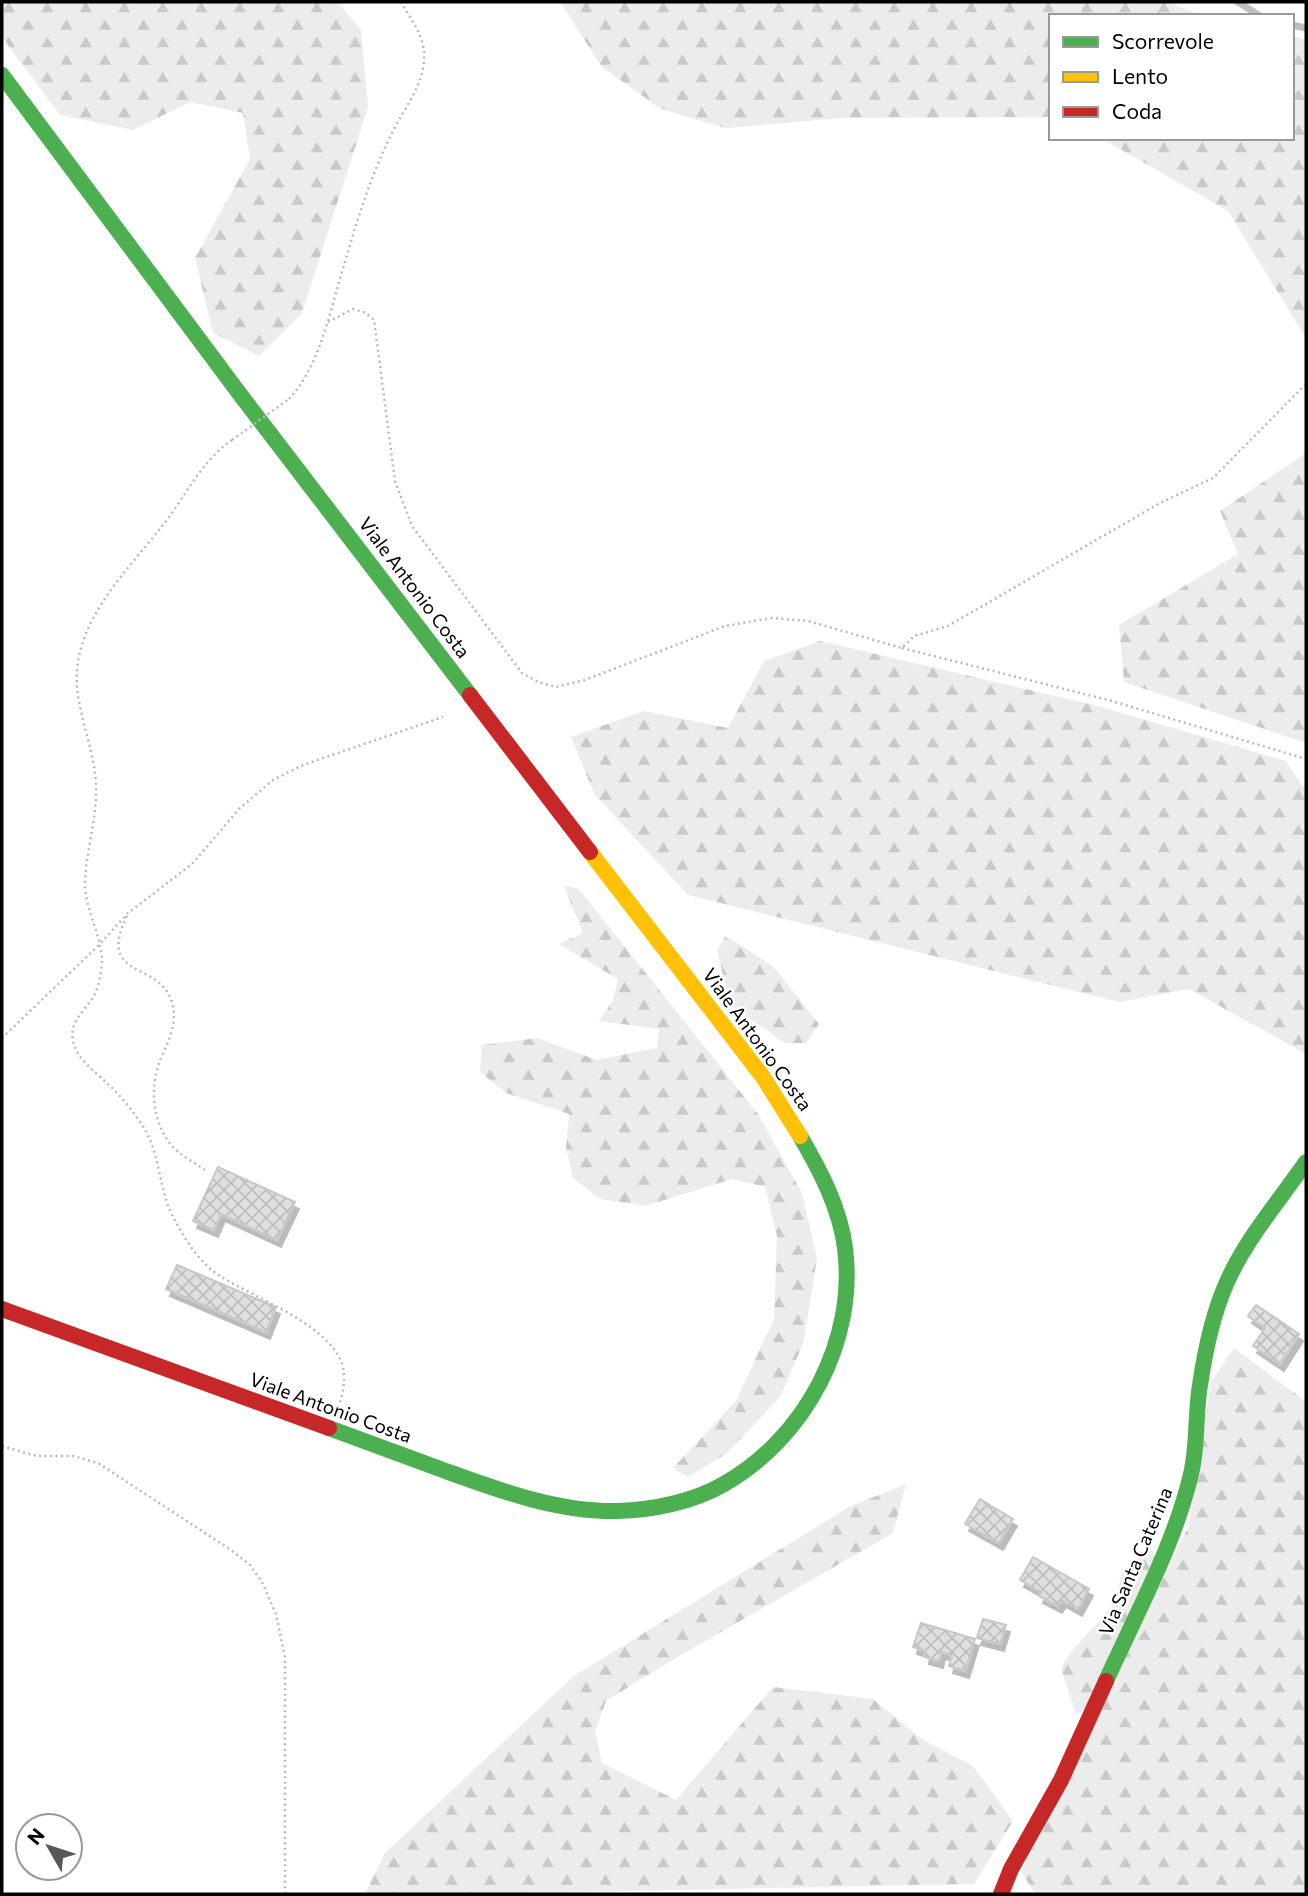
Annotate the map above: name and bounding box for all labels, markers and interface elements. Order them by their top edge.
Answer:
legend [1049,14,1294,140]
text: Scorrevole [1112,28,1214,53]
text: Lento [1112,63,1168,88]
text: Coda [1112,98,1162,123]
street label: Viale Antonio Costa [354,512,476,662]
street label: Viale Antonio Costa [699,963,817,1115]
street label: Viale Antonio Costa [247,1367,415,1447]
street label: Via Santa Caterina [1093,1483,1177,1639]
north arrow [14,1812,84,1882]
text: N [22,1823,49,1849]

